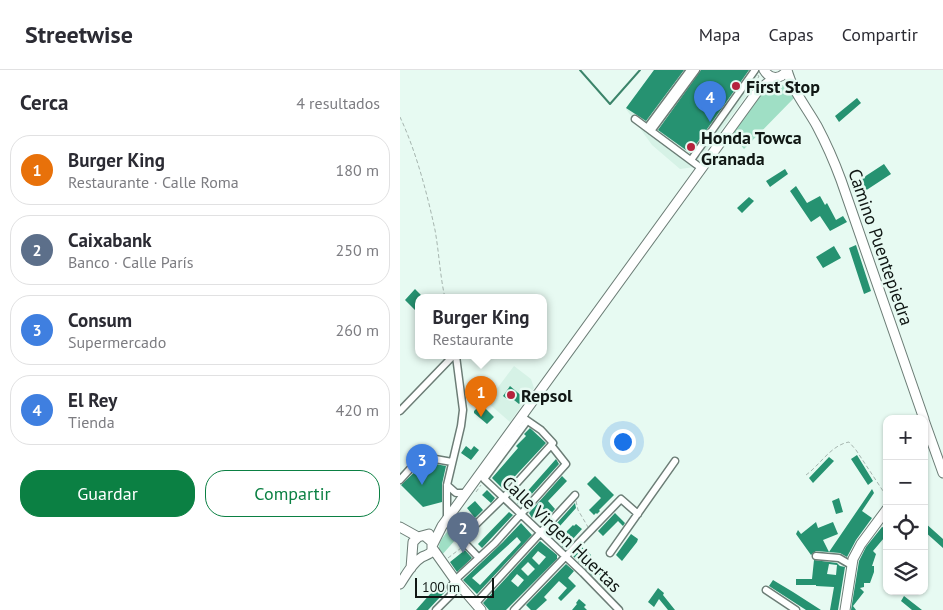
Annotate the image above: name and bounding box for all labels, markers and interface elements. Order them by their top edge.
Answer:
text: Streetwise [25,19,133,50]
text: Mapa [699,23,741,46]
text: Capas [769,23,814,46]
text: Compartir [842,23,918,46]
place label: First Stop [746,75,820,98]
marker: First Stop [730,80,742,92]
pin: 4 [694,81,726,122]
text: Cerca [20,89,69,116]
text: 4 resultados [296,93,380,113]
place label: Honda Towca Granada [701,126,802,170]
marker: Honda Towca Granada [685,141,697,153]
text: Burger King [68,148,165,172]
text: 1 [32,160,42,180]
text: 180 m [336,160,379,180]
street label: Camino Puentepiedra [843,166,919,328]
text: Restaurante · Calle Roma [68,172,239,192]
text: Caixabank [68,228,152,252]
text: 2 [32,240,42,260]
text: 250 m [336,240,379,260]
text: Banco · Calle París [68,252,194,272]
popup [415,294,547,359]
text: Burger King [433,305,529,329]
text: Consum [68,308,132,332]
text: 3 [32,320,42,340]
text: 260 m [336,320,379,340]
text: Restaurante [433,329,514,349]
text: Supermercado [68,332,166,352]
pin: 1 [465,376,497,417]
place label: Repsol [521,384,573,407]
text: El Rey [68,388,117,412]
marker: Repsol [505,389,517,401]
text: 4 [32,400,42,420]
text: 420 m [336,400,379,420]
text: Tienda [68,412,115,432]
map controls [883,415,928,595]
button: + [883,415,928,460]
your location [610,429,636,455]
pin: 3 [406,444,438,485]
button: − [883,460,928,505]
button: Guardar [20,470,195,517]
button: Compartir [205,470,380,517]
street label: Calle Virgen Huertas [497,471,627,597]
button: locate [883,505,928,550]
pin: 2 [447,512,479,553]
button: layers [883,550,928,595]
scale bar [415,575,494,598]
text: 100 m [422,578,460,596]

